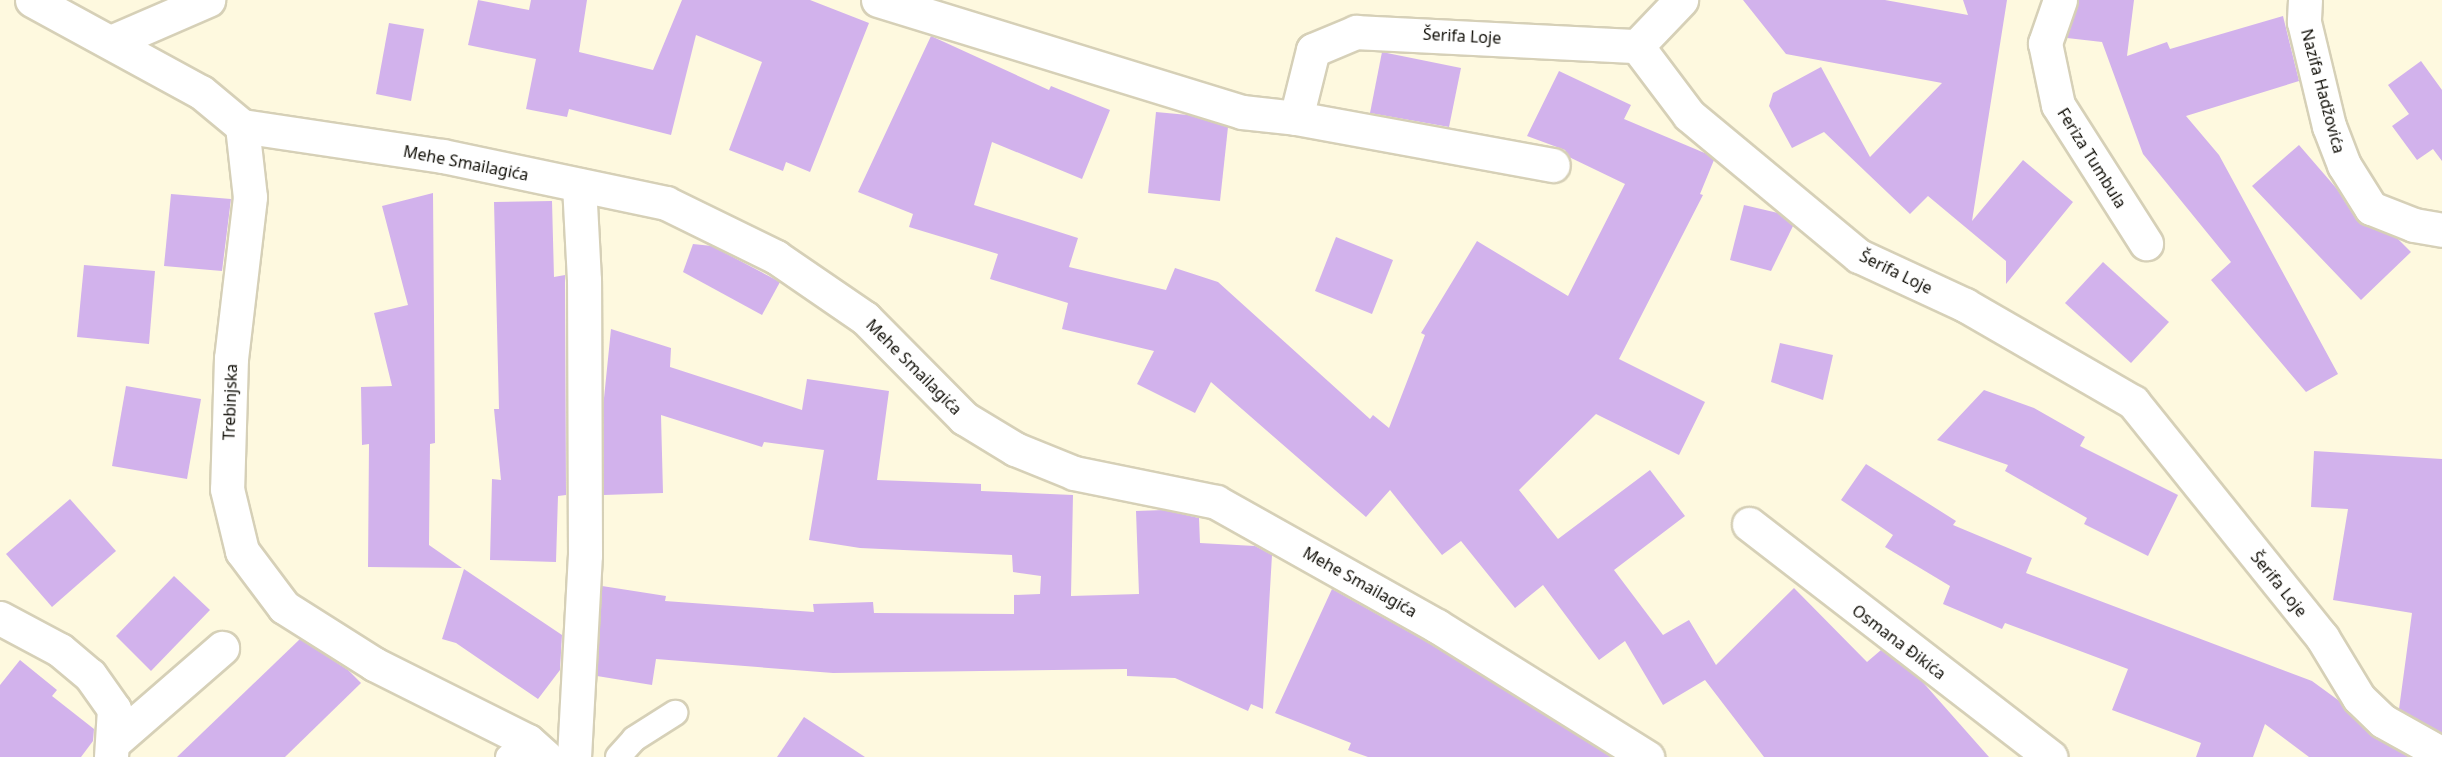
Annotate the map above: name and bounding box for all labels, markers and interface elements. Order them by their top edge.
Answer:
street label: Šerifa Loje [1422,24,1502,48]
street label: Nazifa Hadžovića [2297,27,2349,155]
street label: Feriza Tumbula [2054,104,2130,212]
street label: Mehe Smailagića [402,141,530,185]
street label: Šerifa Loje [1857,246,1935,298]
street label: Mehe Smailagića [862,315,966,419]
street label: Trebinjska [219,363,241,441]
street label: Mehe Smailagića [1300,543,1420,621]
street label: Šerifa Loje [2247,547,2311,621]
street label: Osmana Đikića [1848,601,1950,683]

